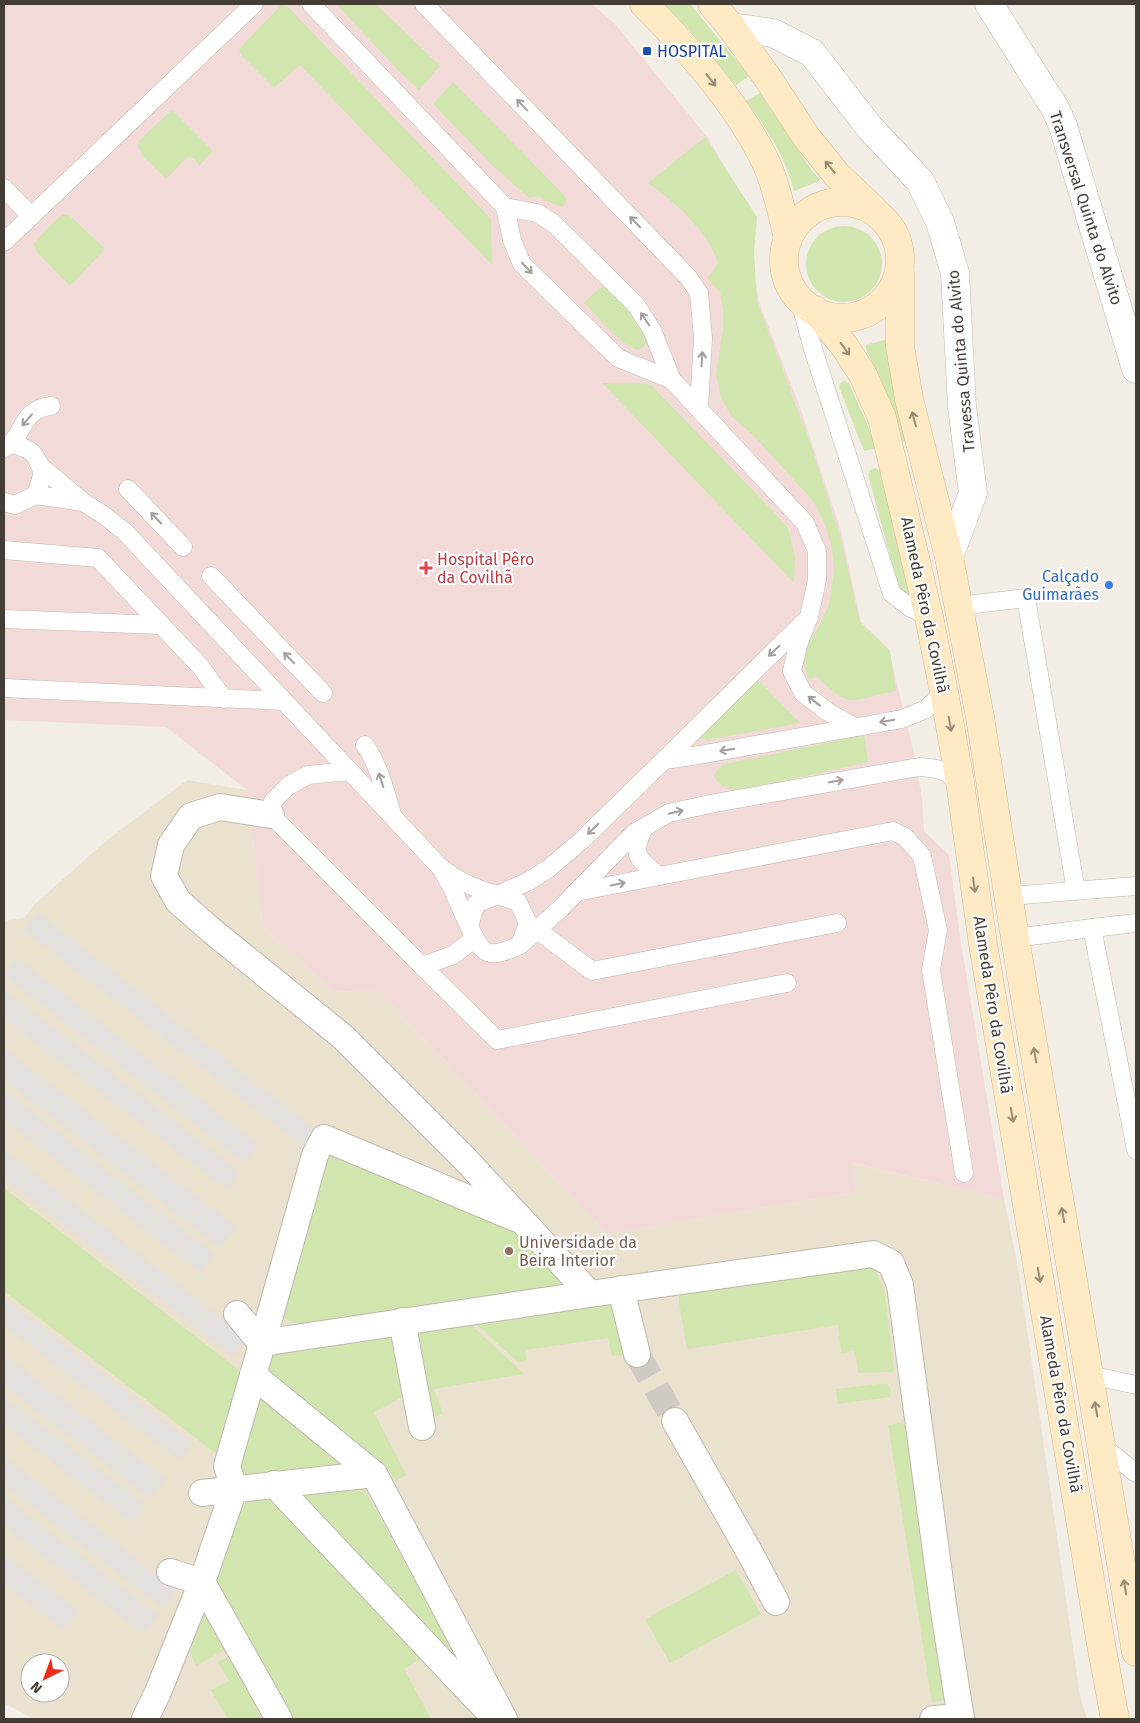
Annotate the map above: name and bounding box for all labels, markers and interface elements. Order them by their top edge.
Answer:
place label: HOSPITAL [657,42,726,61]
marker: HOSPITAL [641,45,653,57]
one-way arrow [706,73,716,87]
one-way arrow [516,99,528,111]
street label: Transversal Quinta do Alvito [1046,109,1126,307]
one-way arrow [825,160,836,173]
one-way arrow [629,216,641,228]
one-way arrow [521,262,533,274]
street label: Travessa Quinta do Alvito [944,269,978,453]
one-way arrow [640,313,650,327]
one-way arrow [840,342,850,356]
one-way arrow [697,352,707,368]
one-way arrow [909,412,919,428]
one-way arrow [21,413,33,426]
one-way arrow [150,512,162,524]
street label: Alameda Pêro da Covilhã [897,515,953,695]
place label: Hospital Pêro da Covilhã [437,550,534,587]
marker: Hospital Pêro da Covilhã [419,561,433,575]
place label: Calçado Guimarães [1022,567,1099,604]
marker: Calçado Guimarães [1103,579,1115,591]
one-way arrow [767,645,780,657]
one-way arrow [283,651,295,664]
one-way arrow [807,696,821,706]
one-way arrow [945,716,955,732]
one-way arrow [879,717,895,727]
one-way arrow [719,746,735,756]
one-way arrow [376,772,386,788]
one-way arrow [827,776,843,786]
one-way arrow [668,806,684,816]
one-way arrow [587,823,599,835]
one-way arrow [969,877,979,893]
one-way arrow [609,879,625,889]
street label: Alameda Pêro da Covilhã [970,915,1016,1095]
one-way arrow [1030,1047,1040,1063]
one-way arrow [1007,1106,1017,1122]
one-way arrow [1057,1207,1067,1223]
place label: Universidade da Beira Interior [519,1233,637,1270]
marker: Universidade da Beira Interior [503,1245,515,1257]
one-way arrow [1034,1266,1044,1282]
street label: Alameda Pêro da Covilhã [1036,1314,1086,1494]
one-way arrow [1091,1402,1101,1418]
one-way arrow [1120,1579,1130,1595]
north arrow [20,1653,70,1703]
text: N [27,1678,46,1697]

